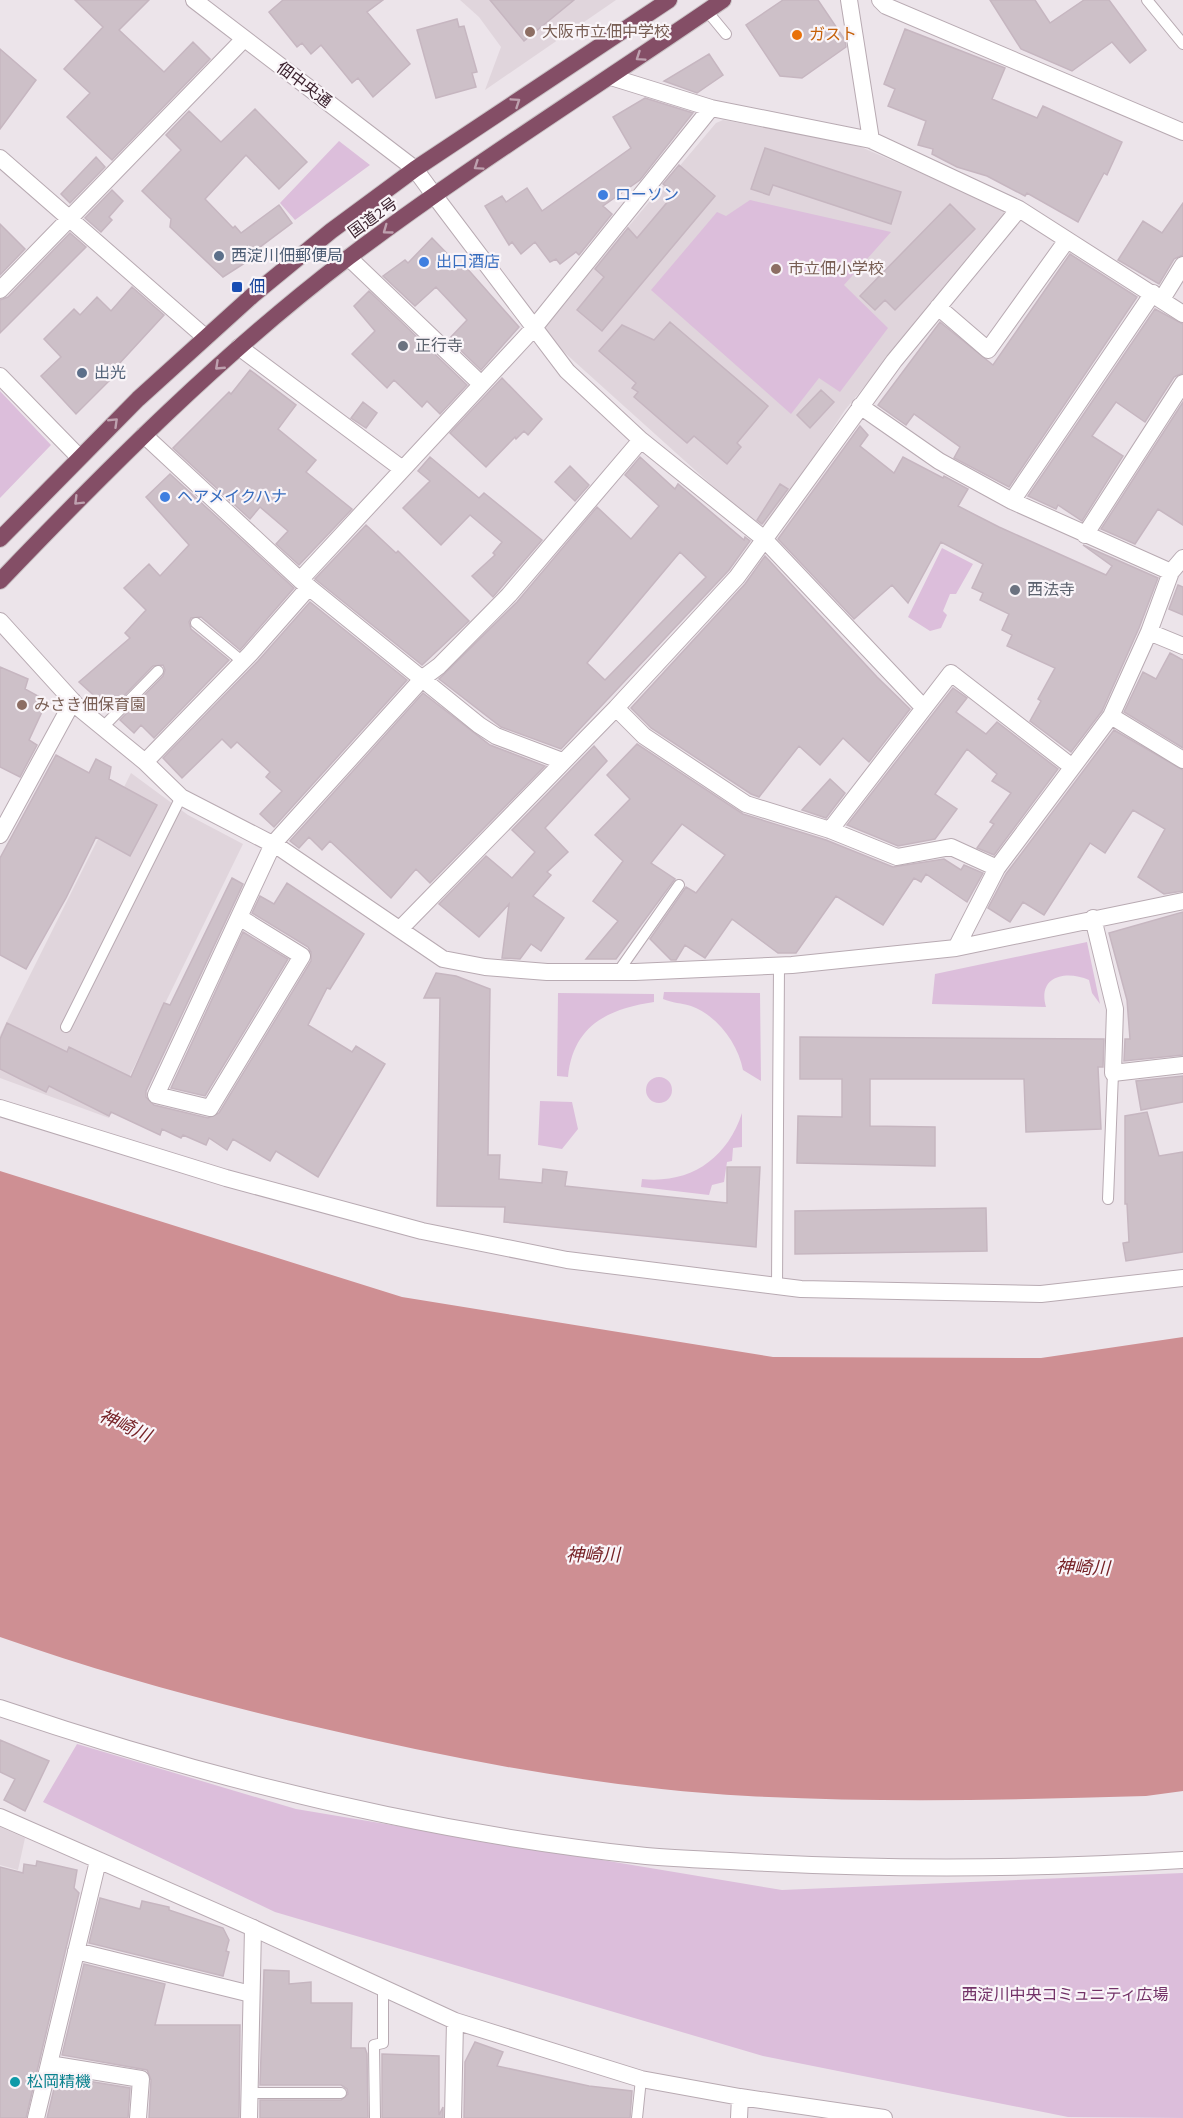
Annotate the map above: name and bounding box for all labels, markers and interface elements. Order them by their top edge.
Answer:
place label: 大阪市立佃中学校 [542,21,670,43]
place label: ガスト [809,24,857,46]
marker: 大阪市立佃中学校 [523,25,537,39]
marker: ガスト [790,28,804,42]
one-way arrow [635,50,646,61]
street label: 佃中央通 [272,57,336,113]
one-way arrow [509,98,520,109]
one-way arrow [474,158,484,170]
place label: ローソン [615,184,679,206]
marker: ローソン [596,188,610,202]
street label: 国道2号 [344,193,402,243]
one-way arrow [382,223,393,234]
place label: 西淀川佃郵便局 [231,245,343,267]
marker: 西淀川佃郵便局 [212,249,226,263]
place label: 出口酒店 [436,251,500,273]
marker: 出口酒店 [417,255,431,269]
place label: 市立佃小学校 [788,258,884,280]
marker: 市立佃小学校 [769,262,783,276]
place label: 佃 [249,276,265,298]
marker: 佃 [230,280,244,294]
place label: 正行寺 [415,335,463,357]
marker: 正行寺 [396,339,410,353]
one-way arrow [215,359,226,370]
place label: 出光 [94,362,126,384]
marker: 出光 [75,366,89,380]
one-way arrow [107,419,118,430]
place label: ヘアメイクハナ [177,486,287,508]
marker: ヘアメイクハナ [158,490,172,504]
one-way arrow [75,493,86,504]
place label: 西法寺 [1027,579,1075,601]
marker: 西法寺 [1008,583,1022,597]
place label: みさき佃保育園 [34,694,146,716]
marker: みさき佃保育園 [15,698,29,712]
water label: 神崎川 [95,1404,157,1449]
water label: 神崎川 [566,1543,622,1568]
water label: 神崎川 [1056,1555,1112,1582]
park label: 西淀川中央コミュニティ広場 [961,1984,1169,2006]
place label: 松岡精機 [27,2071,91,2093]
marker: 松岡精機 [8,2075,22,2089]

